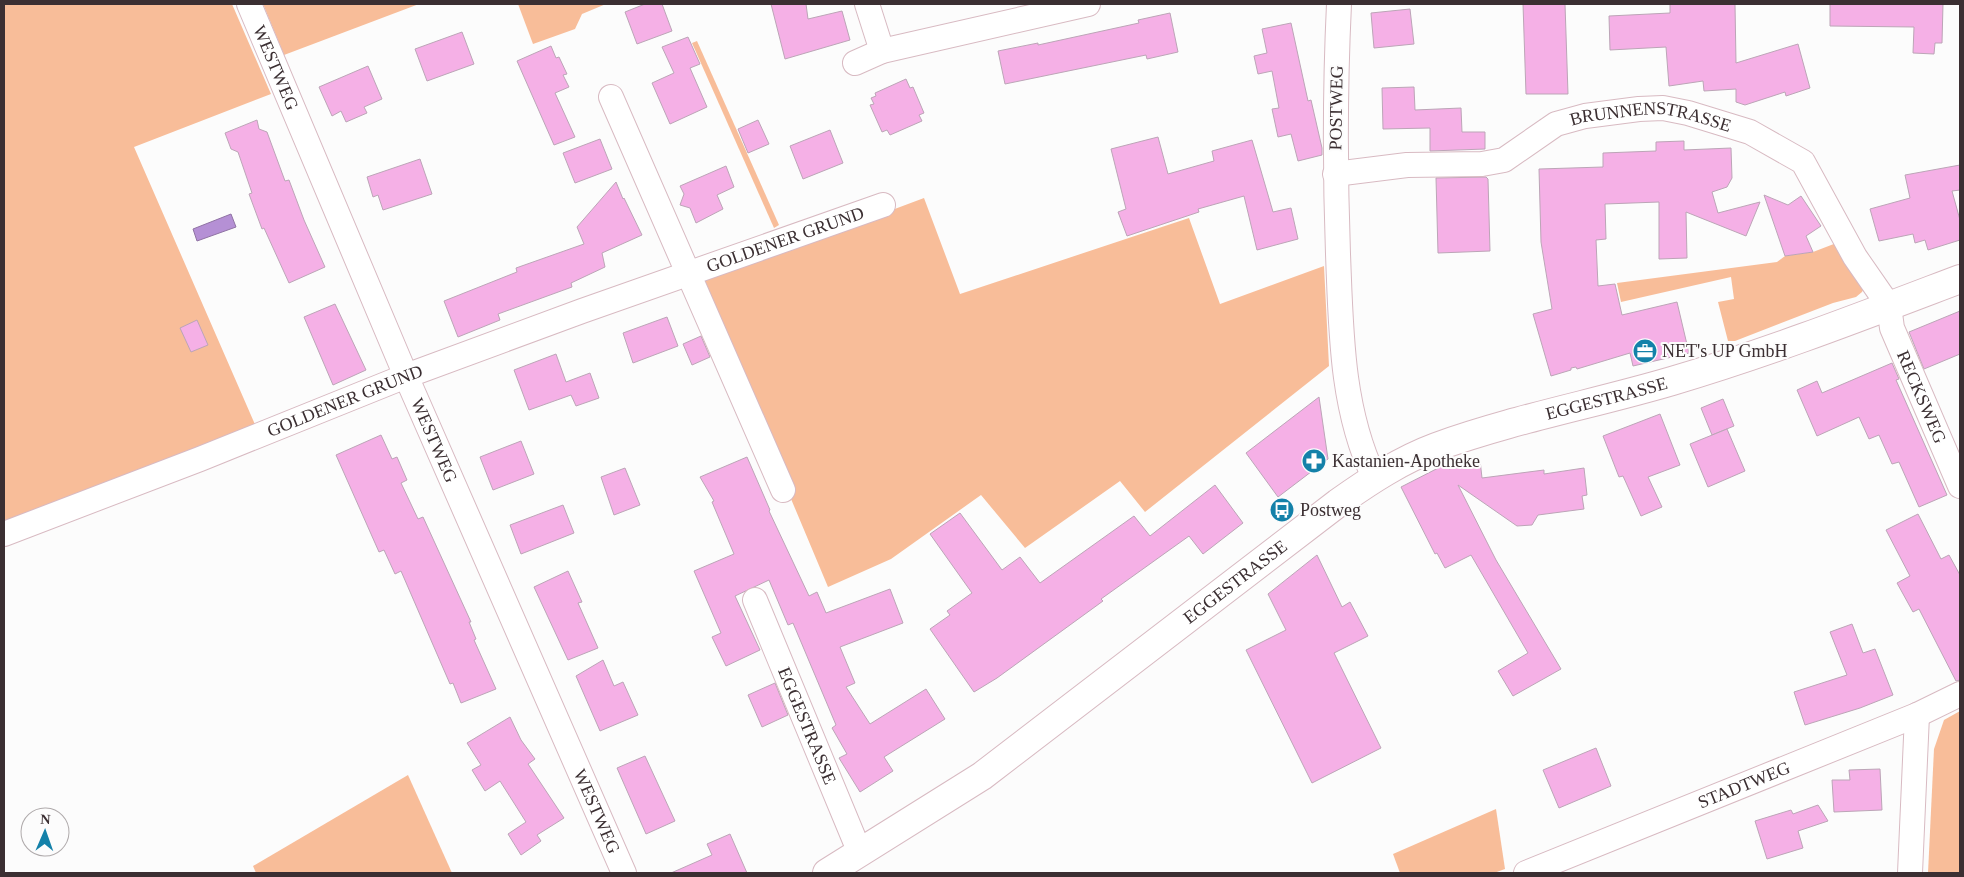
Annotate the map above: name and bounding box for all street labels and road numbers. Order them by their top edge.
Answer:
street label: WESTWEG [249,22,303,113]
street label: POSTWEG [1325,65,1347,151]
street label: BRUNNENSTRASSE [1568,98,1734,136]
street label: GOLDENER GRUND [704,203,867,276]
street label: RECKSWEG [1893,347,1950,446]
street label: GOLDENER GRUND [264,361,425,441]
street label: EGGESTRASSE [1543,373,1670,424]
street label: WESTWEG [407,395,461,486]
street label: EGGESTRASSE [1180,536,1291,628]
street label: EGGESTRASSE [774,664,840,787]
street label: STADTWEG [1695,757,1793,813]
street label: WESTWEG [570,766,624,856]

